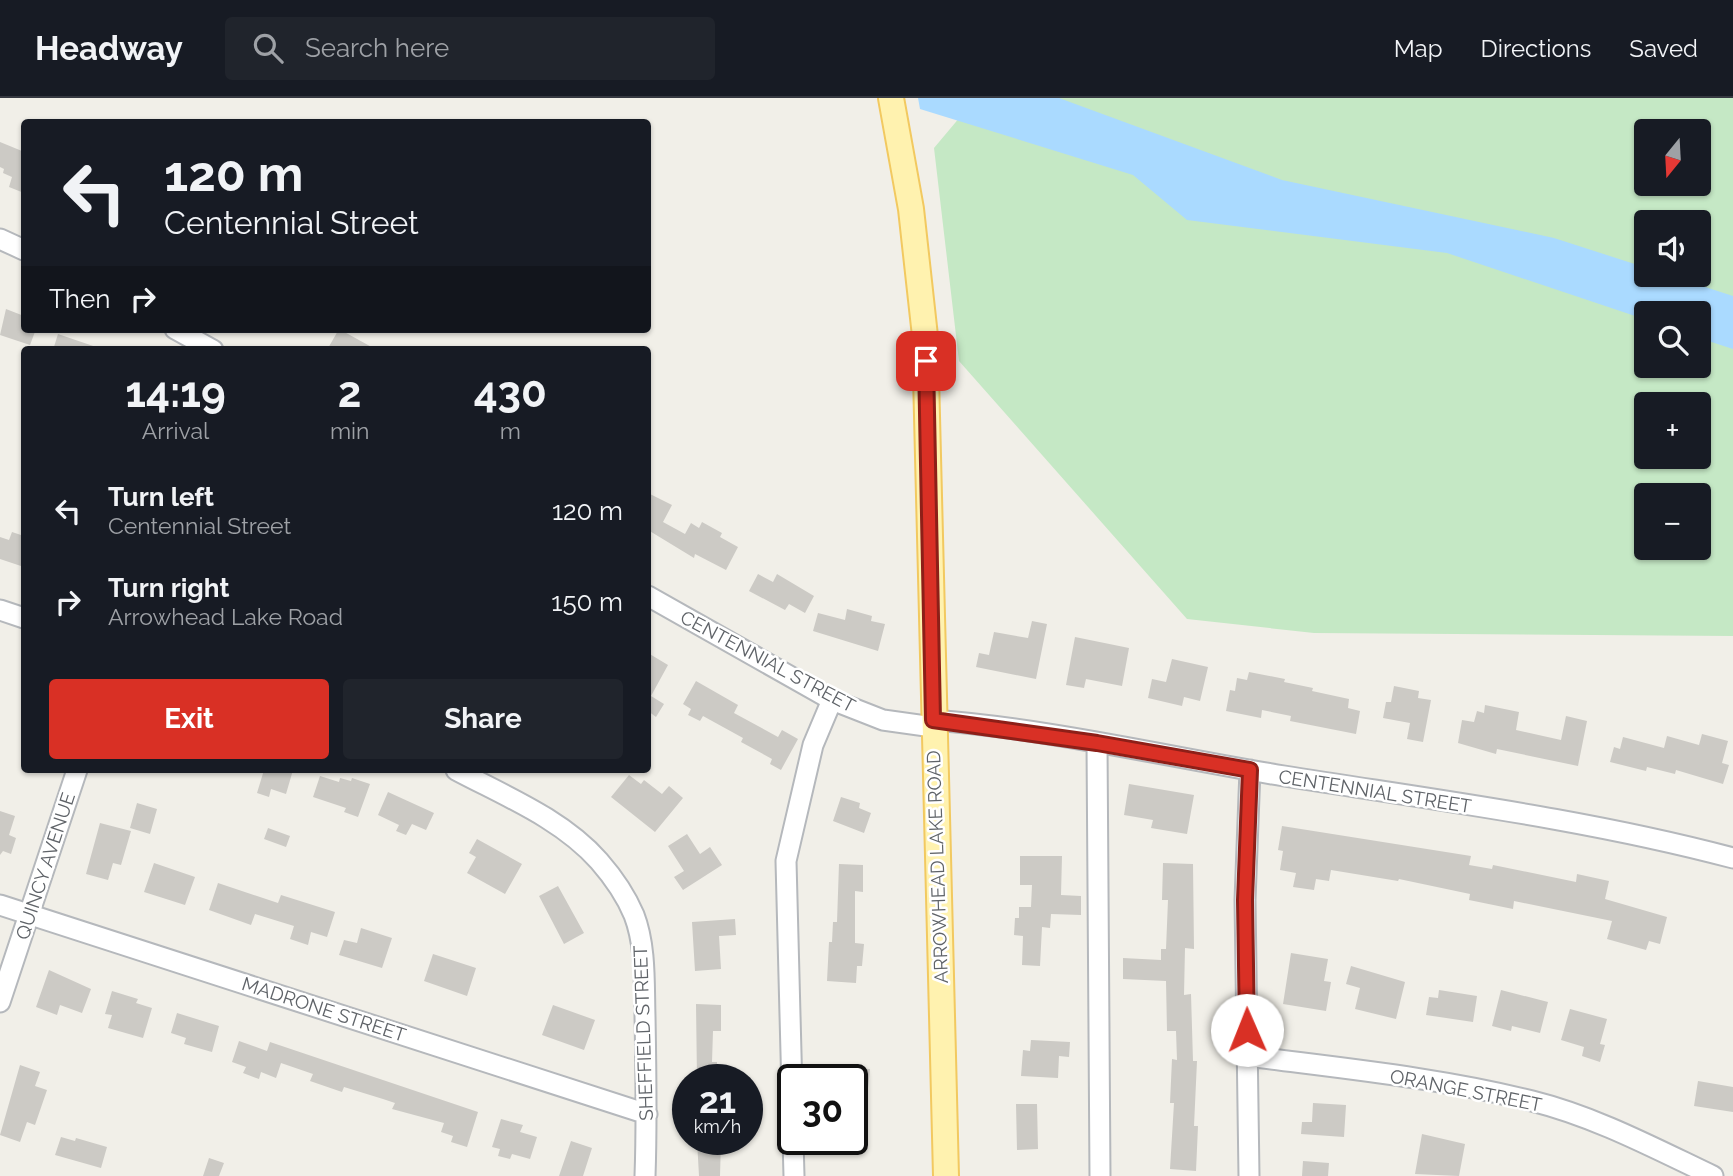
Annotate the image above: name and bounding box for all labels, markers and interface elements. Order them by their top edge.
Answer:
search box [225,17,715,80]
text: Headway [35,29,183,68]
icon: search [249,29,287,67]
text: Search here [305,33,449,63]
text: Map [1394,34,1443,63]
text: Directions [1481,34,1591,63]
text: Saved [1629,34,1698,63]
north arrow [1634,119,1712,196]
map controls [1634,119,1711,560]
text: 120 m [164,145,303,202]
icon: left [49,147,140,238]
text: Centennial Street [164,204,419,241]
button: sound [1634,210,1711,287]
icon: right [124,280,162,318]
text: Then [49,284,110,314]
button: search [1634,301,1711,378]
pin [896,331,956,391]
icon: arrive [907,342,945,380]
text: 14:19 [125,368,226,417]
text: 2 [338,368,362,417]
text: 430 [474,368,547,417]
button: + [1634,392,1711,469]
text: Arrival [142,417,209,444]
text: min [330,417,369,444]
text: m [500,417,521,444]
text: Turn left [108,482,214,512]
button: − [1634,483,1711,560]
icon: left [49,492,87,530]
text: 120 m [552,496,623,526]
text: Centennial Street [108,512,291,539]
text: Turn right [108,573,229,603]
icon: right [49,583,87,621]
text: 150 m [551,587,623,617]
text: Arrowhead Lake Road [108,603,343,630]
street label: CENTENNIAL STREET [677,606,860,717]
button: Exit [49,679,329,759]
button: Share [343,679,623,759]
street label: ARROWHEAD LAKE ROAD [922,750,952,984]
street label: CENTENNIAL STREET [1277,765,1473,817]
street label: QUINCY AVENUE [11,790,79,942]
street label: SHEFFIELD STREET [629,945,657,1121]
street label: MADRONE STREET [239,972,409,1046]
position arrow [1210,993,1284,1067]
speed limit sign: 30 [777,1064,868,1155]
street label: ORANGE STREET [1388,1064,1544,1116]
text: 21 [699,1080,736,1121]
text: km/h [694,1116,741,1137]

